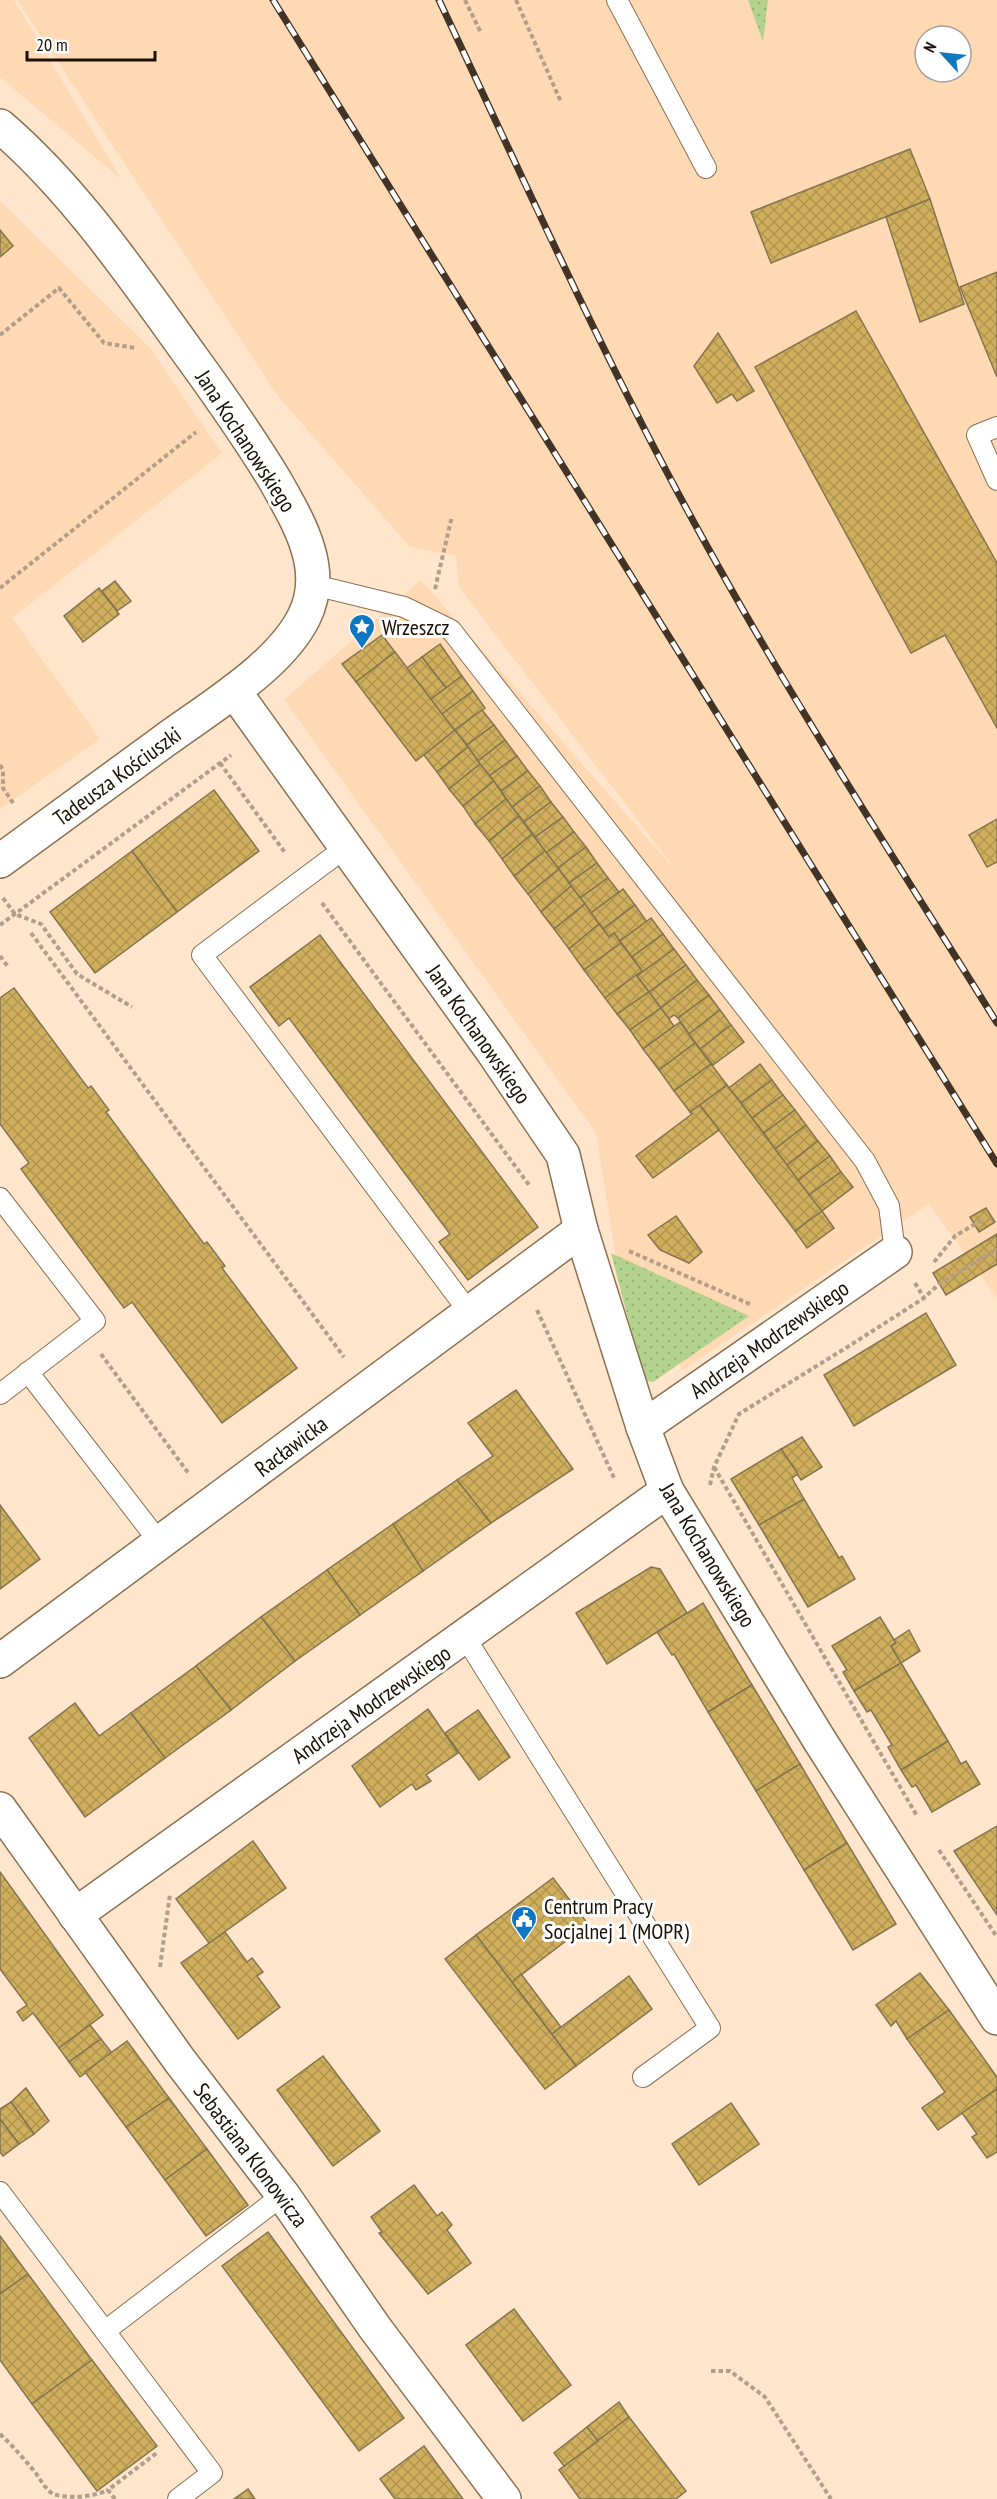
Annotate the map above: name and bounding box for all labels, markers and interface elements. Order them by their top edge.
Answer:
scale bar [27,24,154,62]
north arrow [913,24,973,84]
text: 20 m [36,33,68,56]
text: N [919,39,941,56]
street label: Jana Kochanowskiego [189,364,302,517]
place icon: Wrzeszcz [347,612,377,650]
place label: Wrzeszcz [382,613,449,641]
street label: Tadeusza Kościuszki [47,720,187,832]
street label: Jana Kochanowskiego [420,958,537,1109]
street label: Andrzeja Modrzewskiego [684,1274,854,1404]
street label: Racławicka [249,1410,333,1482]
street label: Jana Kochanowskiego [653,1477,762,1632]
street label: Andrzeja Modrzewskiego [286,1639,456,1769]
place label: Centrum Pracy Socjalnej 1 (MOPR) [544,1892,690,1945]
public building icon: Centrum Pracy Socjalnej 1 (MOPR) [509,1904,539,1942]
street label: Sebastiana Klonowicza [188,2077,314,2233]

